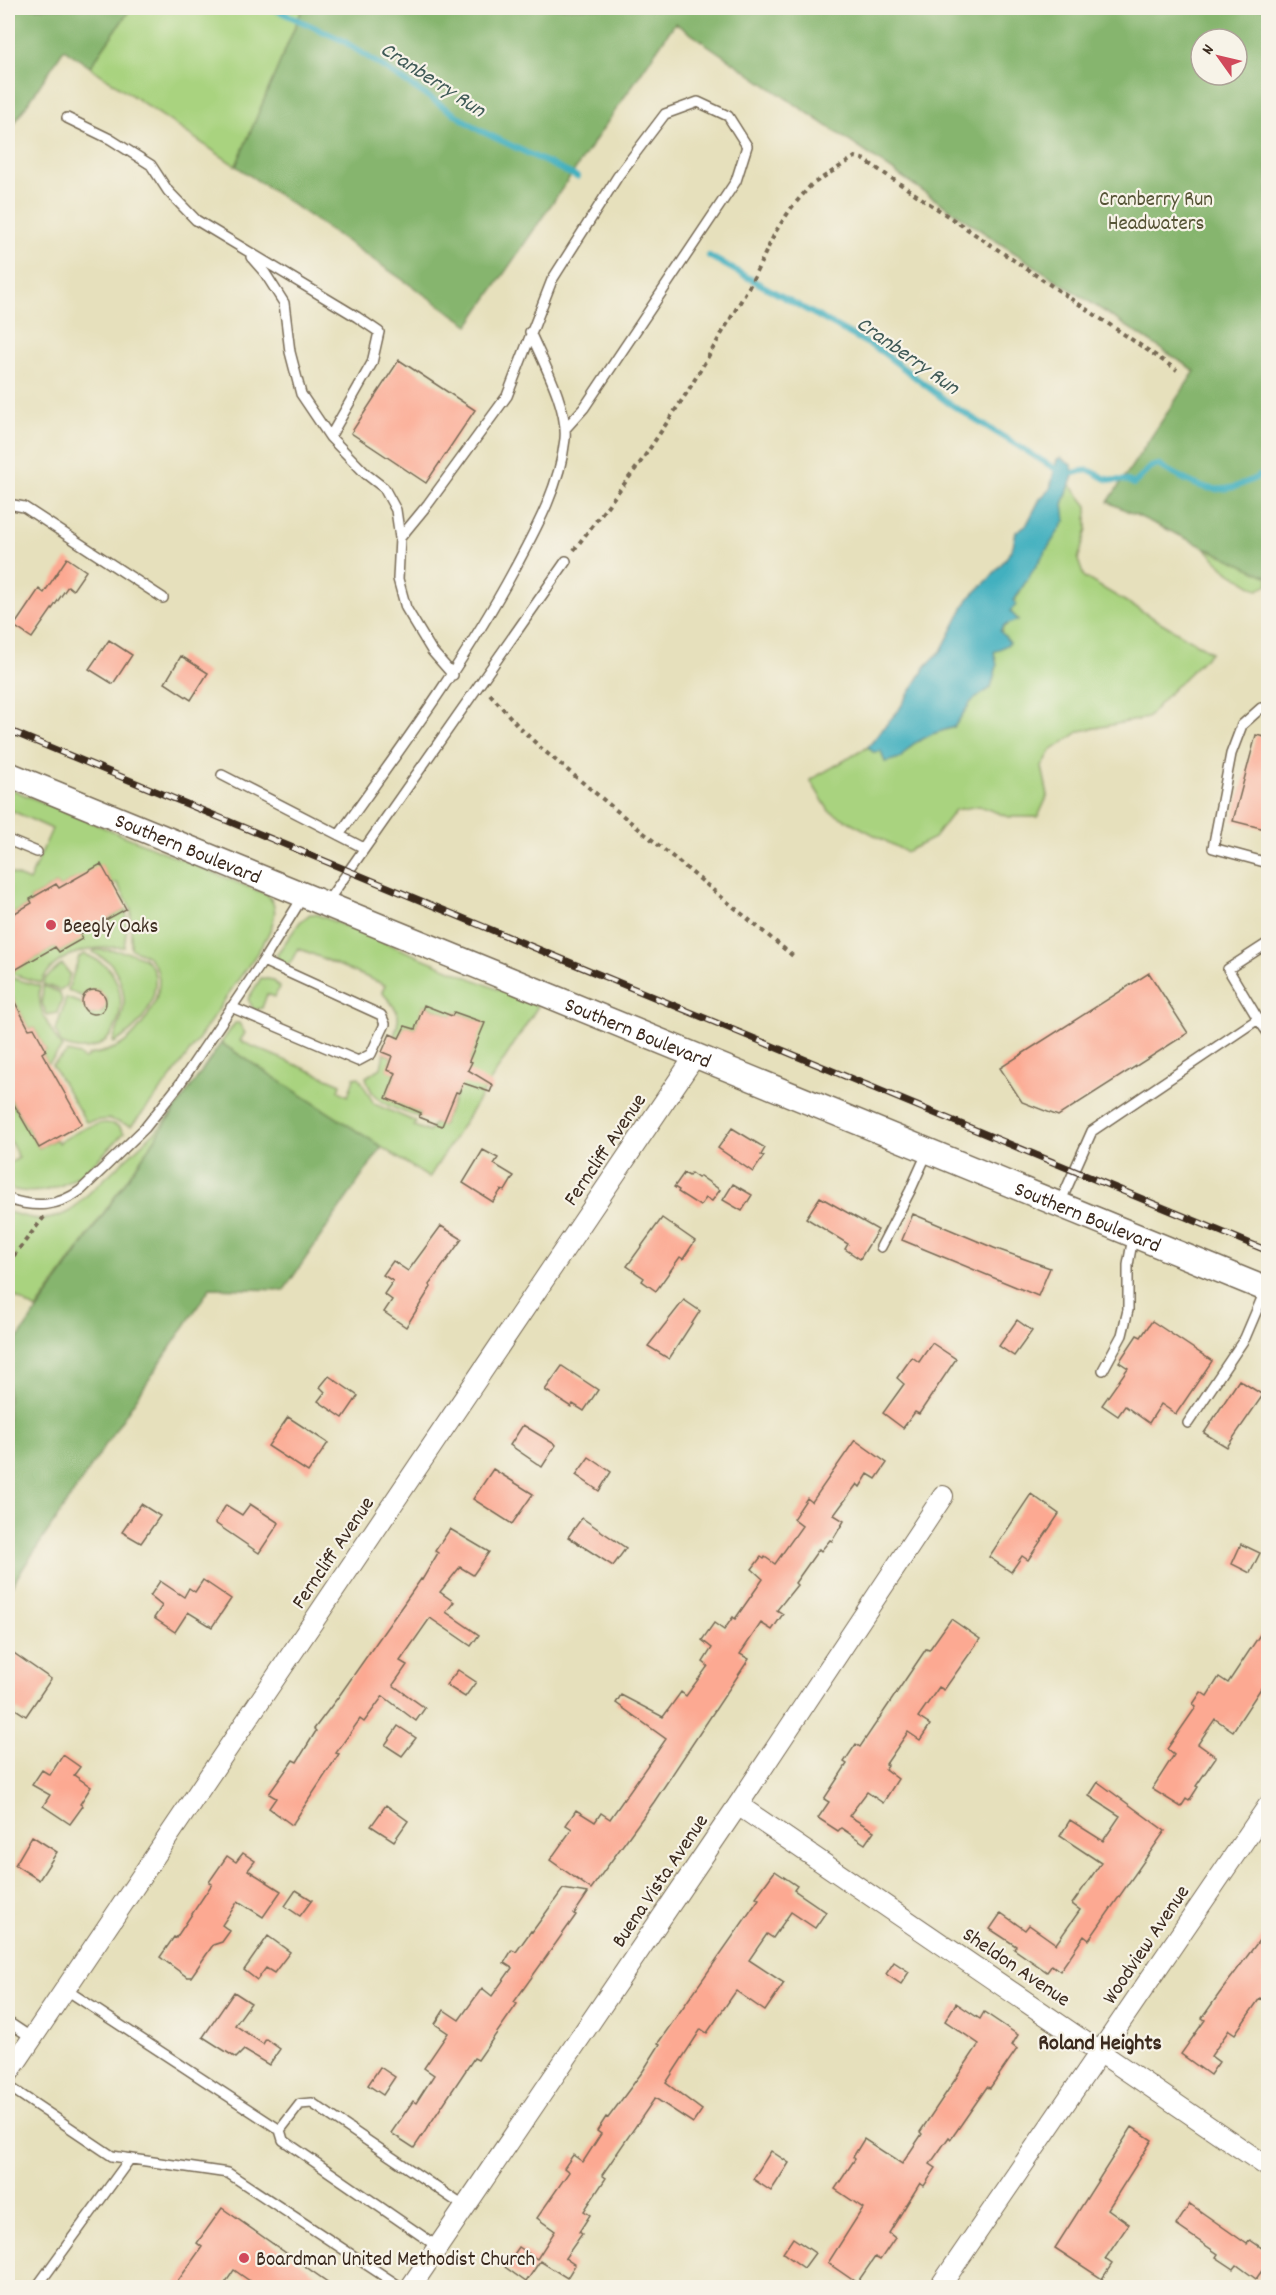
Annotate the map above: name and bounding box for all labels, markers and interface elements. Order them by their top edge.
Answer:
north arrow [1189,27,1249,87]
water label: Cranberry Run [374,35,491,127]
text: N [1197,40,1220,60]
park label: Cranberry Run Headwaters [1099,186,1213,240]
water label: Cranberry Run [849,310,965,404]
street label: Southern Boulevard [110,807,265,894]
place label: Beegly Oaks [63,913,158,943]
marker: Beegly Oaks [44,918,58,932]
street label: Southern Boulevard [559,992,715,1078]
street label: Ferncliff Avenue [558,1088,655,1213]
street label: Southern Boulevard [1009,1176,1164,1262]
street label: Ferncliff Avenue [286,1491,383,1616]
street label: Buena Vista Avenue [606,1809,717,1954]
street label: Woodview Avenue [1096,1880,1199,2011]
street label: Sheldon Avenue [955,1921,1075,2016]
district label: Roland Heights [1038,2029,1162,2060]
place label: Boardman United Methodist Church [256,2246,535,2276]
marker: Boardman United Methodist Church [237,2251,251,2265]

